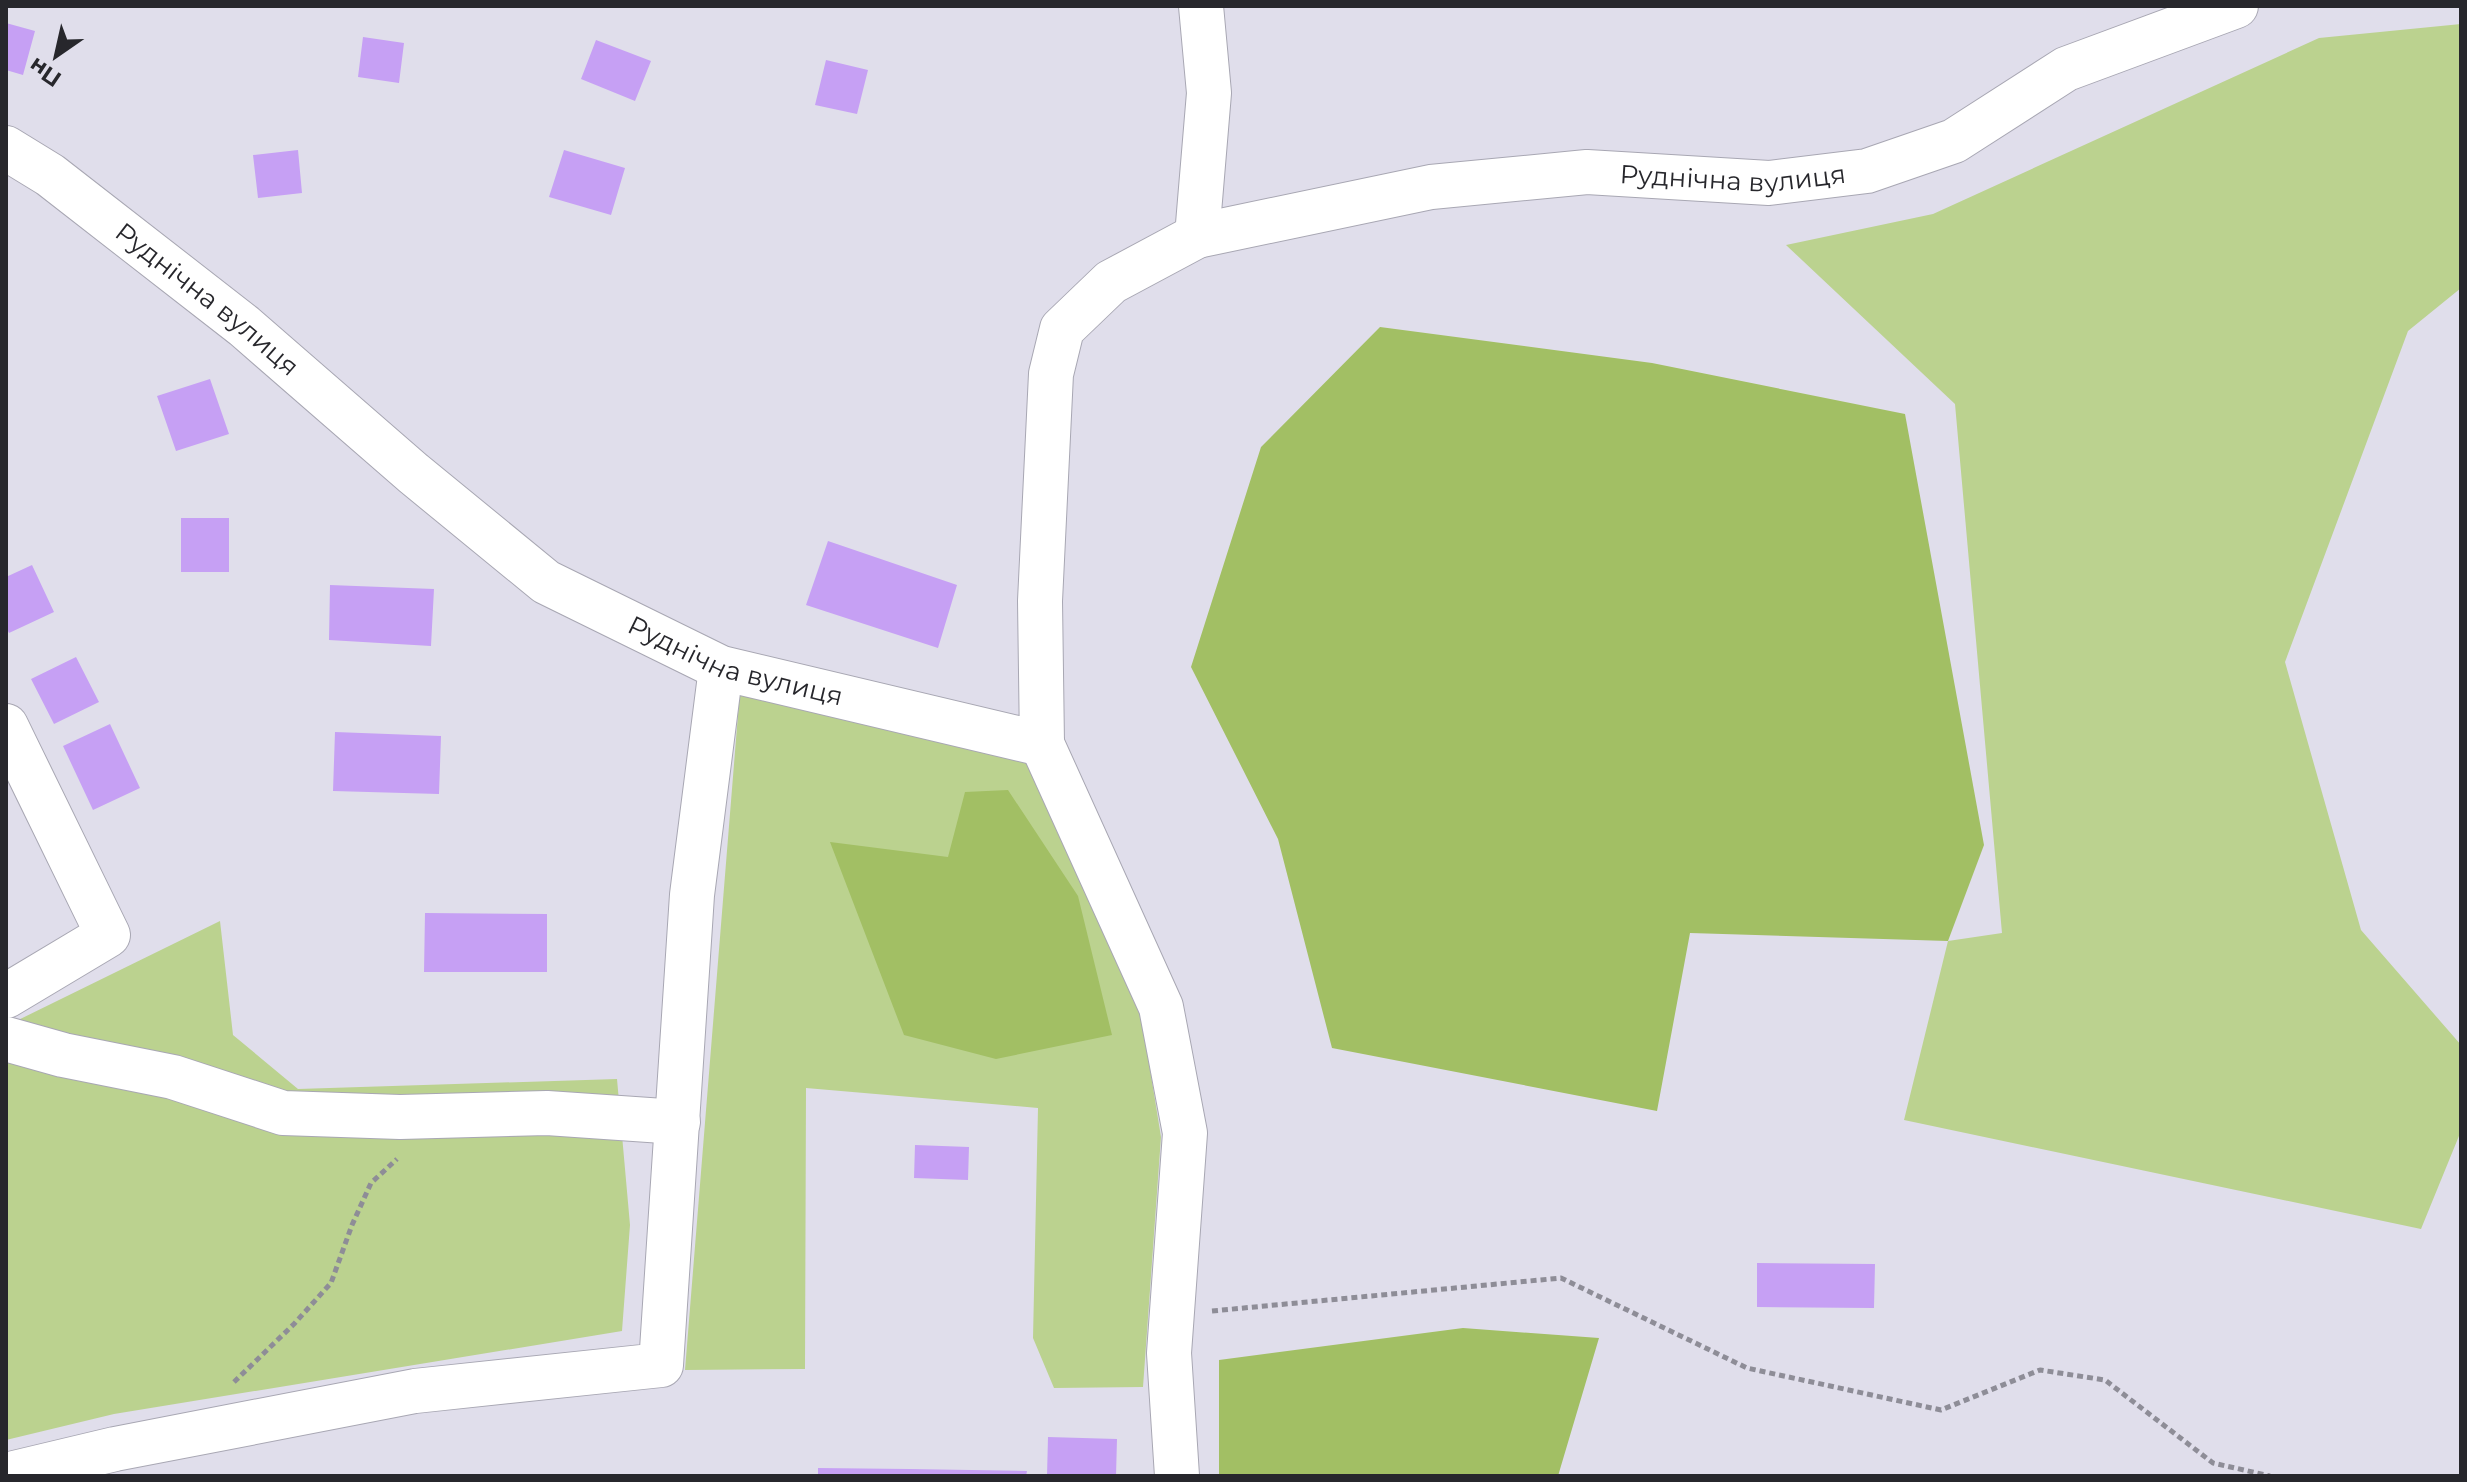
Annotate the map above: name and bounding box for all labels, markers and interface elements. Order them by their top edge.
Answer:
north arrow [16,16,96,96]
text: Пн [24,52,66,93]
street label: Руднічна вулиця [1619,158,1848,200]
street label: Руднічна вулиця [109,216,306,383]
street label: Руднічна вулиця [623,609,846,712]

